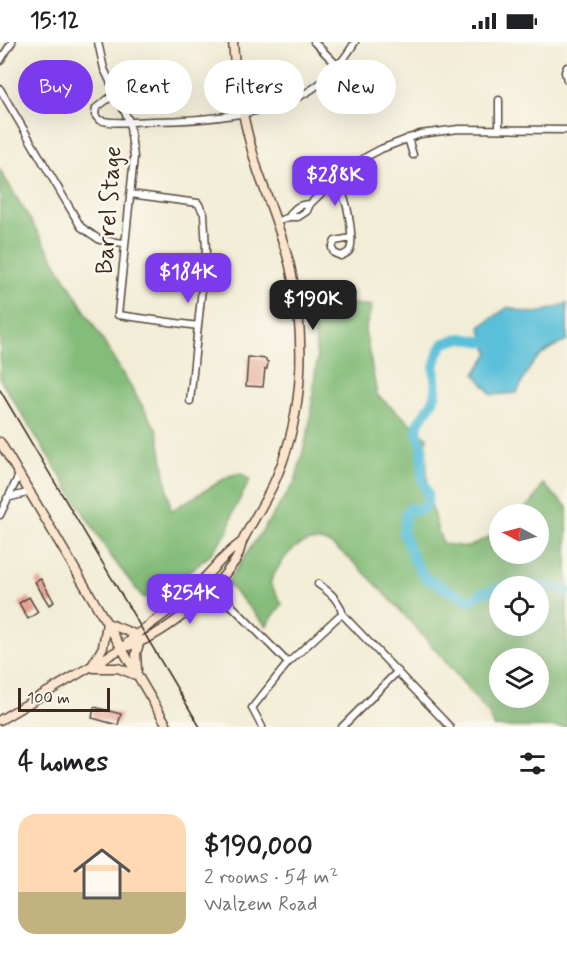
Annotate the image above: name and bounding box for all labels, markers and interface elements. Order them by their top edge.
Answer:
text: 15:12 [30,7,79,35]
chip: Buy [18,60,93,114]
chip: Rent [105,60,192,114]
chip: Filters [204,60,304,114]
chip: New [316,60,396,114]
street label: Barrel Stage [90,145,129,275]
pin: $288K [293,156,377,207]
text: $288K [306,162,364,189]
pin: $184K [146,253,230,304]
text: $184K [159,259,217,286]
pin: $190K [271,280,355,331]
text: $190K [284,286,342,313]
north arrow [489,504,549,564]
map controls [489,504,549,708]
pin: $254K [148,574,232,625]
button: locate [489,576,549,636]
text: $254K [161,580,219,607]
button: layers [489,648,549,708]
scale bar [18,685,110,712]
text: 100 m [27,688,70,709]
text: 4 homes [18,746,108,780]
icon: filters [516,747,549,780]
text: $190,000 [204,830,313,864]
icon: home [66,838,138,910]
text: 2 rooms · 54 m² [204,864,338,891]
text: Walzem Road [204,891,317,918]

